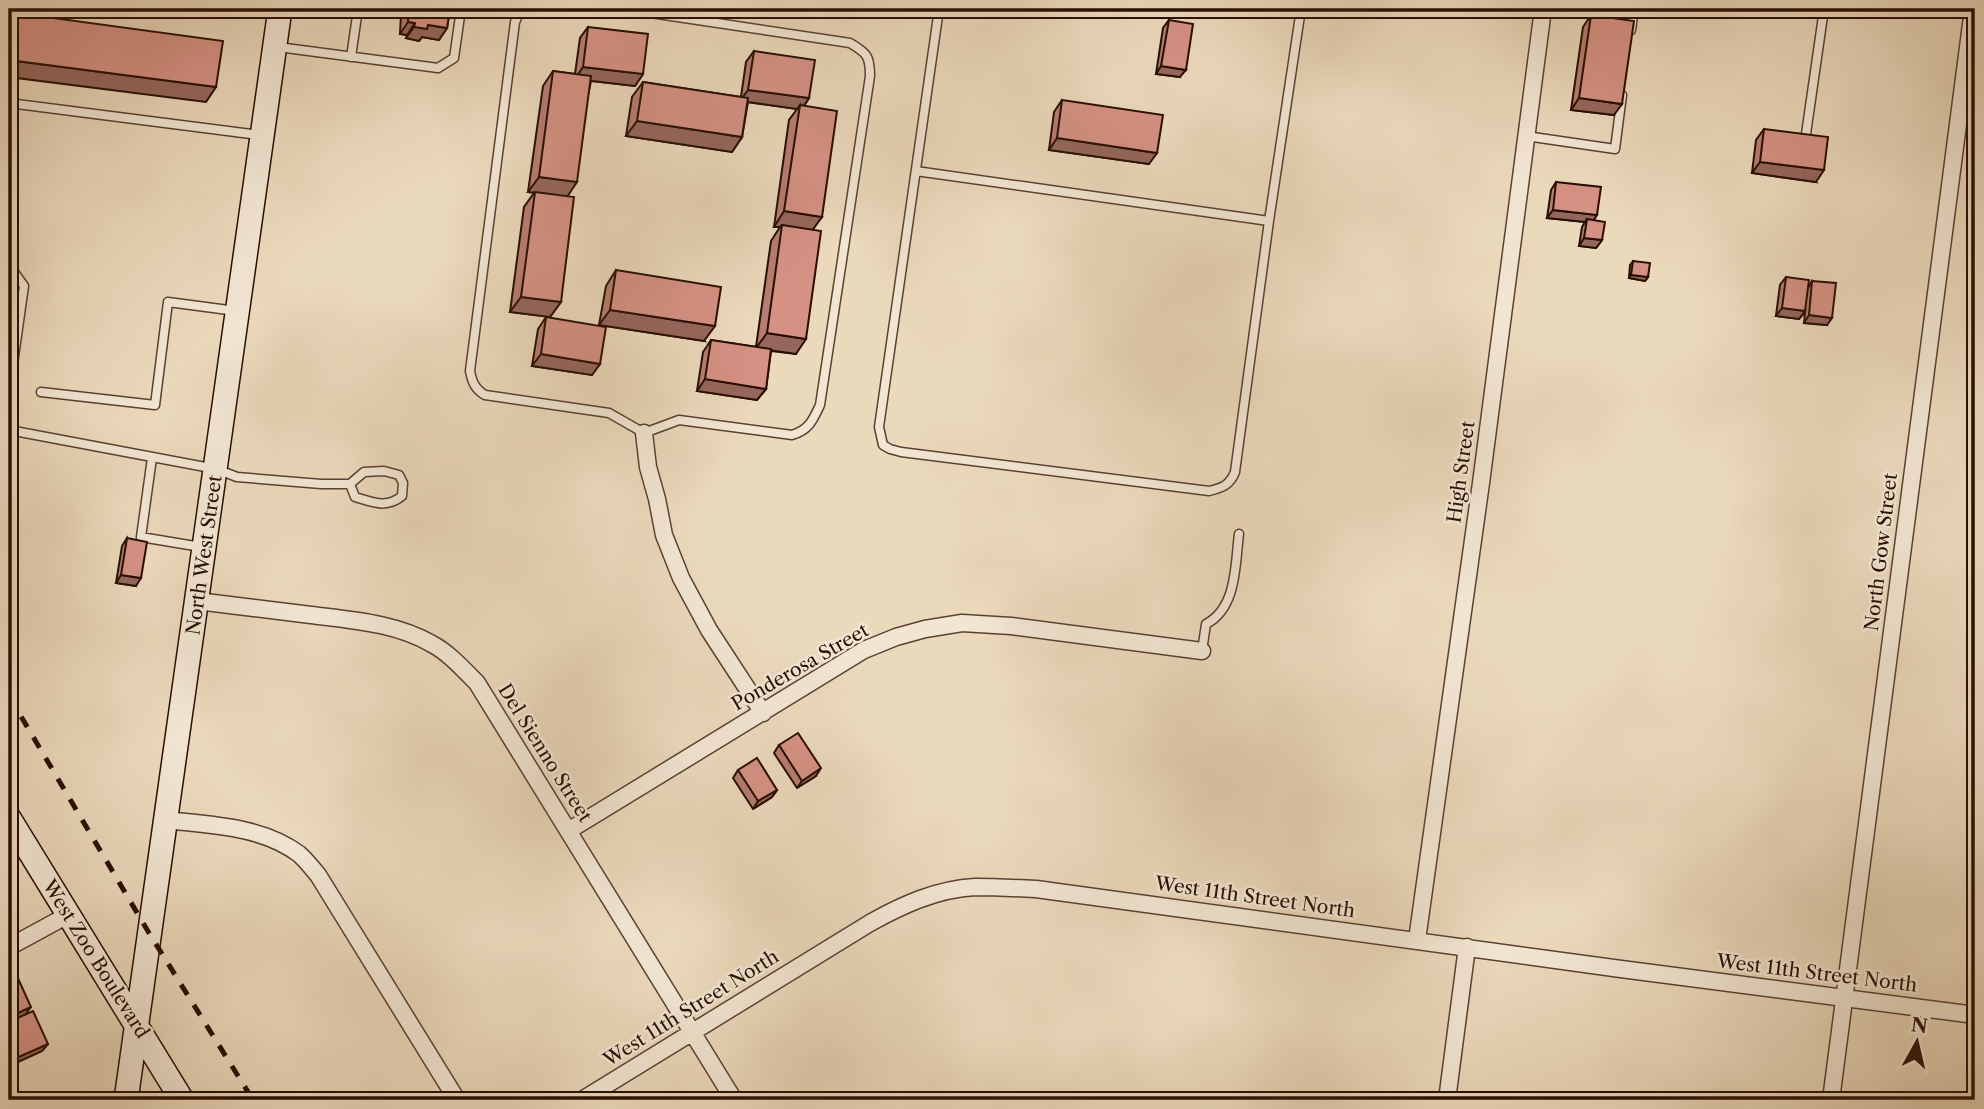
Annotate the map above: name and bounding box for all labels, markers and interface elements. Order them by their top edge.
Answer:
street label: High Street [1442,419,1480,525]
street label: North Gow Street [1860,471,1902,632]
street label: North West Street [181,473,227,637]
street label: Ponderosa Street [727,618,873,716]
street label: Del Sienno Street [493,680,597,827]
street label: West 11th Street North [1152,871,1357,922]
street label: West Zoo Boulevard [37,875,154,1043]
street label: West 11th Street North [598,945,783,1072]
street label: West 11th Street North [1714,949,1919,997]
north arrow [1882,1007,1952,1078]
text: N [1910,1013,1929,1038]

